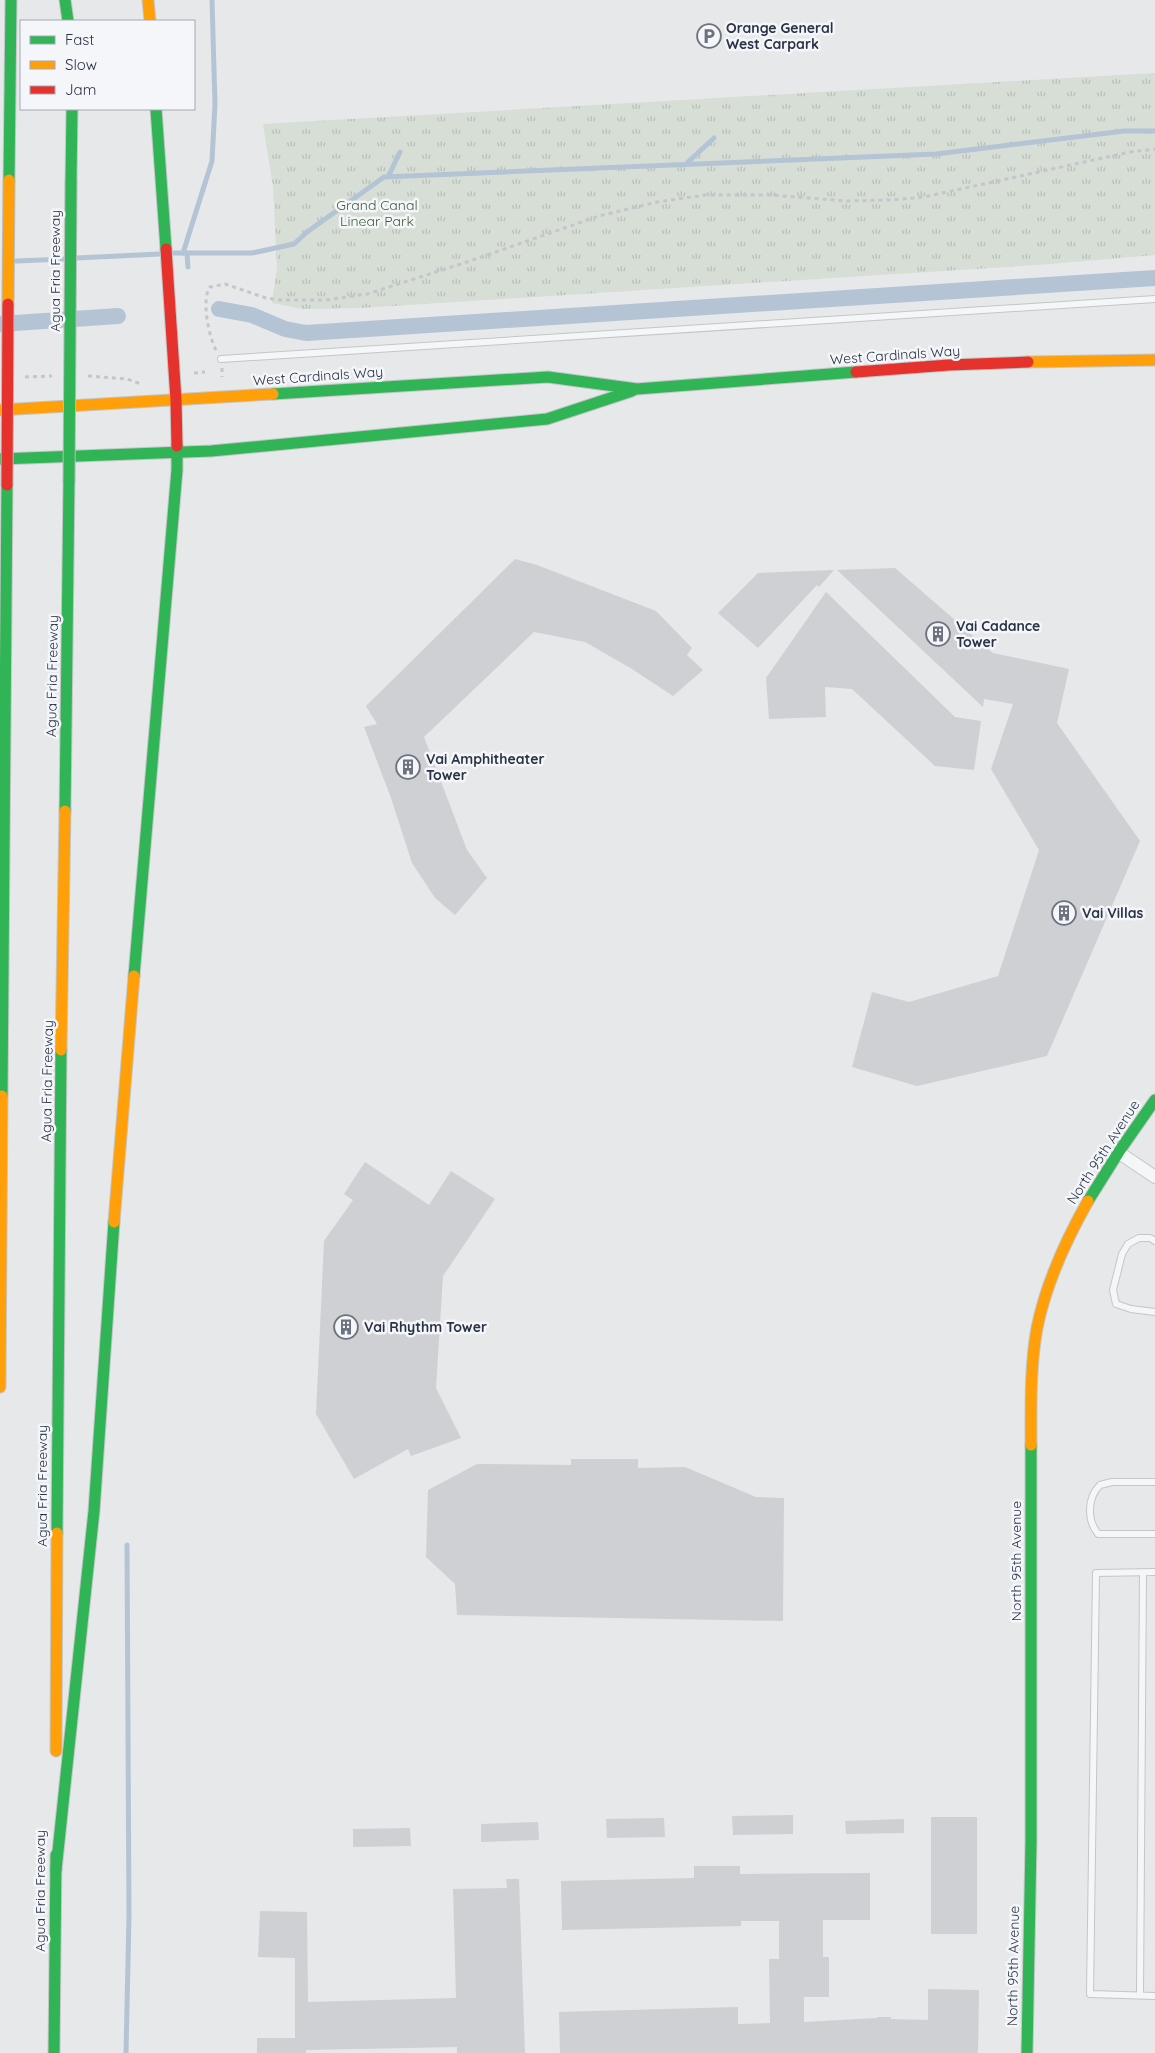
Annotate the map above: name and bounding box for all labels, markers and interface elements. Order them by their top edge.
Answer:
place label: Orange General West Carpark [726,19,834,53]
legend [20,20,195,110]
parking icon: Orange General West Carpark [696,23,722,49]
text: Fast [65,30,94,49]
text: Slow [65,55,97,74]
text: Jam [65,80,96,99]
park label: Grand Canal Linear Park [336,196,418,230]
street label: Agua Fria Freeway [46,210,64,332]
street label: West Cardinals Way [829,341,961,369]
street label: West Cardinals Way [252,362,384,390]
street label: Agua Fria Freeway [42,615,62,737]
place label: Vai Cadance Tower [956,617,1040,651]
building icon: Vai Cadance Tower [925,621,951,647]
place label: Vai Amphitheater Tower [426,750,545,784]
building icon: Vai Amphitheater Tower [395,754,421,780]
building icon: Vai Villas [1051,900,1077,926]
place label: Vai Villas [1082,904,1143,922]
street label: Agua Fria Freeway [37,1020,57,1142]
street label: North 95th Avenue [1063,1097,1143,1207]
building icon: Vai Rhythm Tower [333,1314,359,1340]
place label: Vai Rhythm Tower [364,1318,487,1336]
street label: Agua Fria Freeway [33,1425,51,1547]
street label: North 95th Avenue [1007,1501,1025,1621]
street label: Agua Fria Freeway [31,1830,49,1952]
street label: North 95th Avenue [1003,1906,1023,2026]

